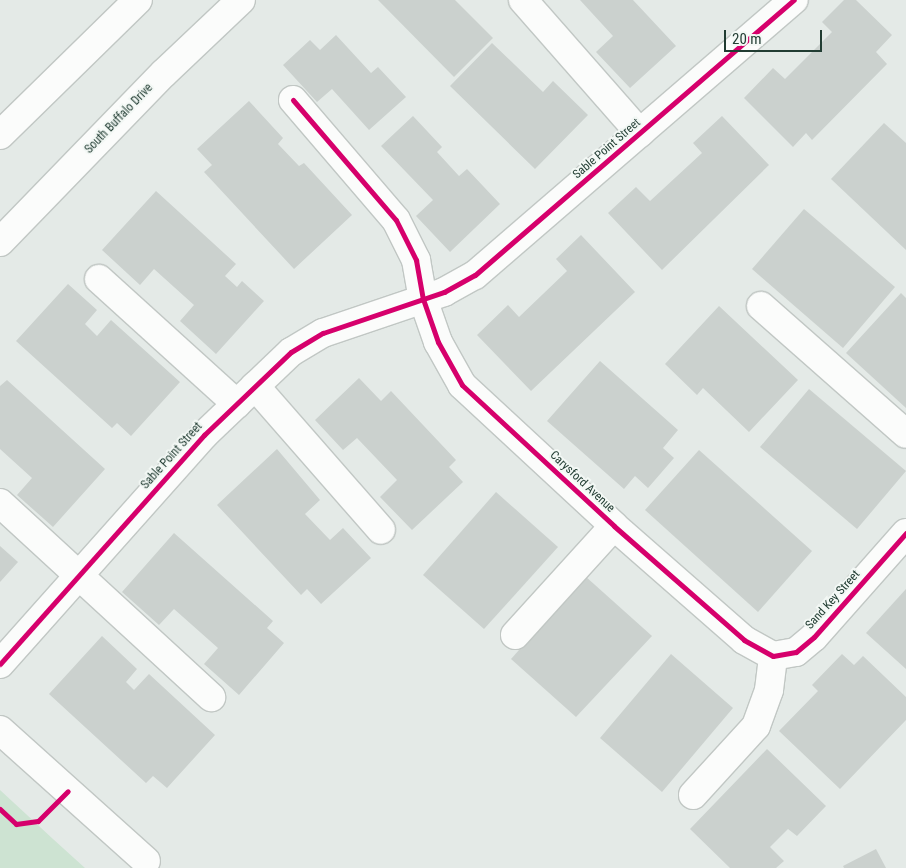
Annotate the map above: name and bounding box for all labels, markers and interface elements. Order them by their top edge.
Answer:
scale bar [726,20,824,52]
text: 20 m [732,30,762,48]
street label: South Buffalo Drive [82,81,156,157]
street label: Sable Point Street [570,116,644,182]
street label: Sable Point Street [138,420,206,492]
street label: Carysford Avenue [547,448,617,516]
street label: Sand Key Street [803,568,863,632]

